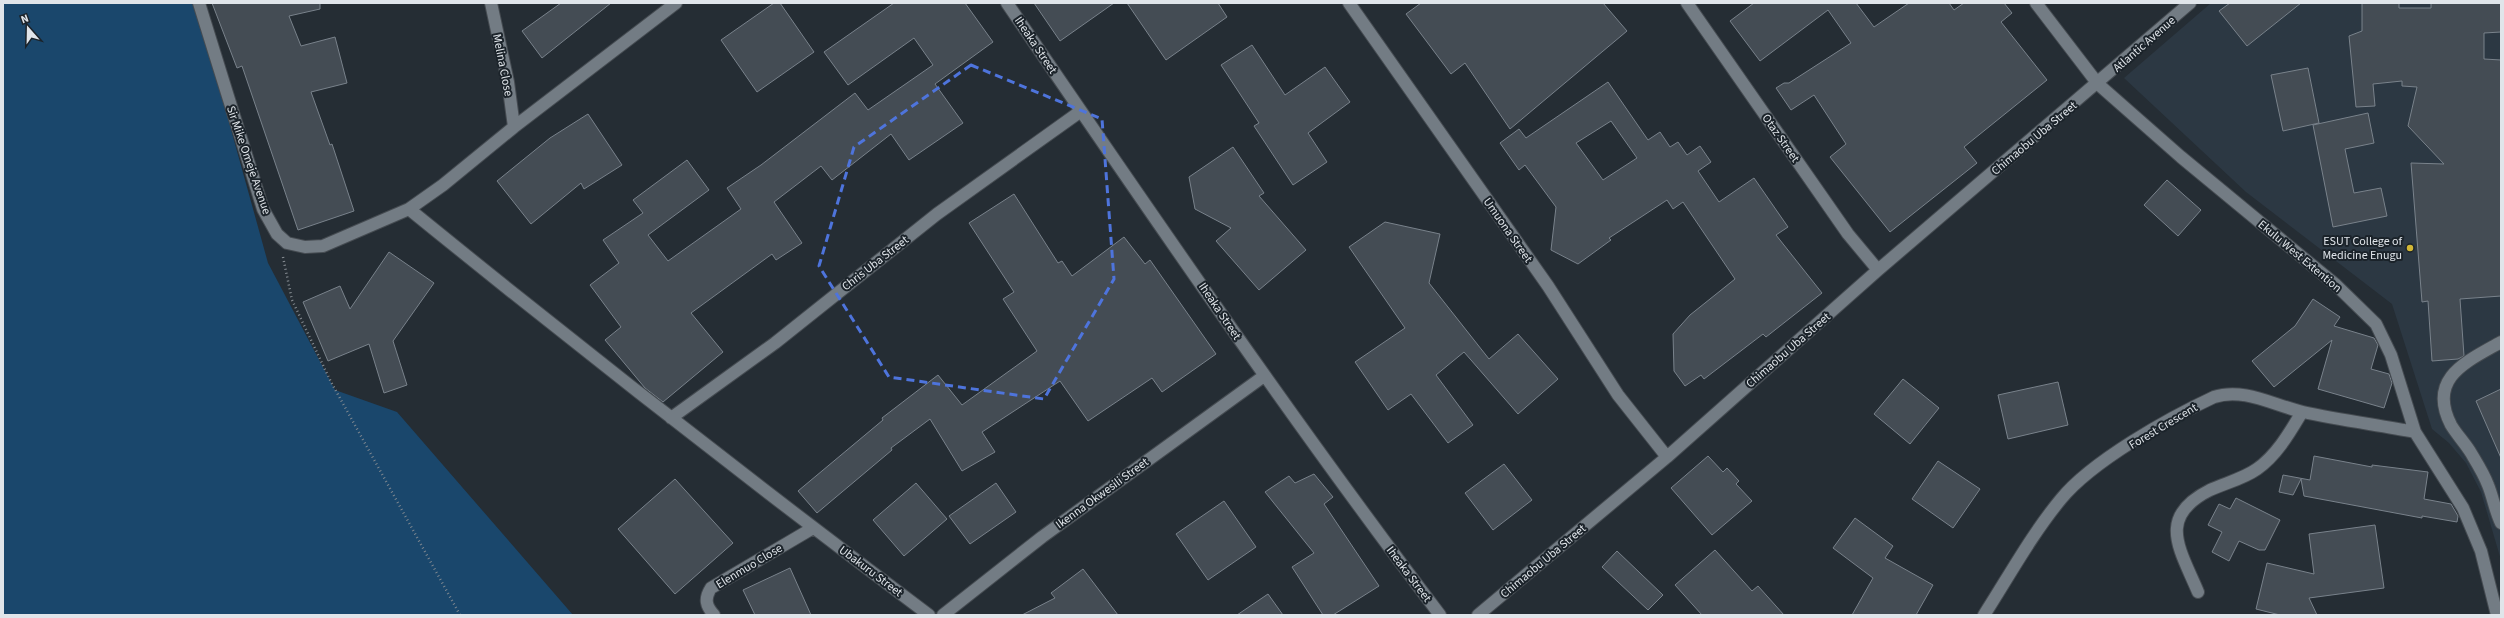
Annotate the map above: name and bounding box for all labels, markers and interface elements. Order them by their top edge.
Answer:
north arrow [8,8,48,48]
text: N [19,11,31,27]
street label: Atlantic Avenue [2109,12,2179,76]
street label: Iheaka Street [1010,13,1061,77]
street label: Melina Close [488,33,517,98]
street label: Chimaobu Uba Street [1988,97,2081,179]
street label: Sir Mike Omeje Avenue [222,104,275,217]
street label: Otaz Street [1758,111,1803,166]
street label: Umuona Street [1479,194,1536,266]
street label: Ekulu West Extention [2254,216,2345,297]
street label: Chris Uba Street [838,232,912,295]
place label: ESUT College of Medicine Enugu [2322,233,2402,264]
marker: ESUT College of Medicine Enugu [2405,243,2415,253]
street label: Iheaka Street [1194,279,1245,343]
street label: Chimaobu Uba Street [1742,309,1834,392]
street label: Forest Crescent [2126,399,2201,454]
street label: Ikenna Okwesili Street [1052,454,1152,533]
street label: Chimaobu Uba Street [1497,520,1590,602]
street label: Elenmuo Close [713,540,786,593]
street label: Ubakuru Street [835,542,906,601]
street label: Iheaka Street [1382,543,1435,606]

